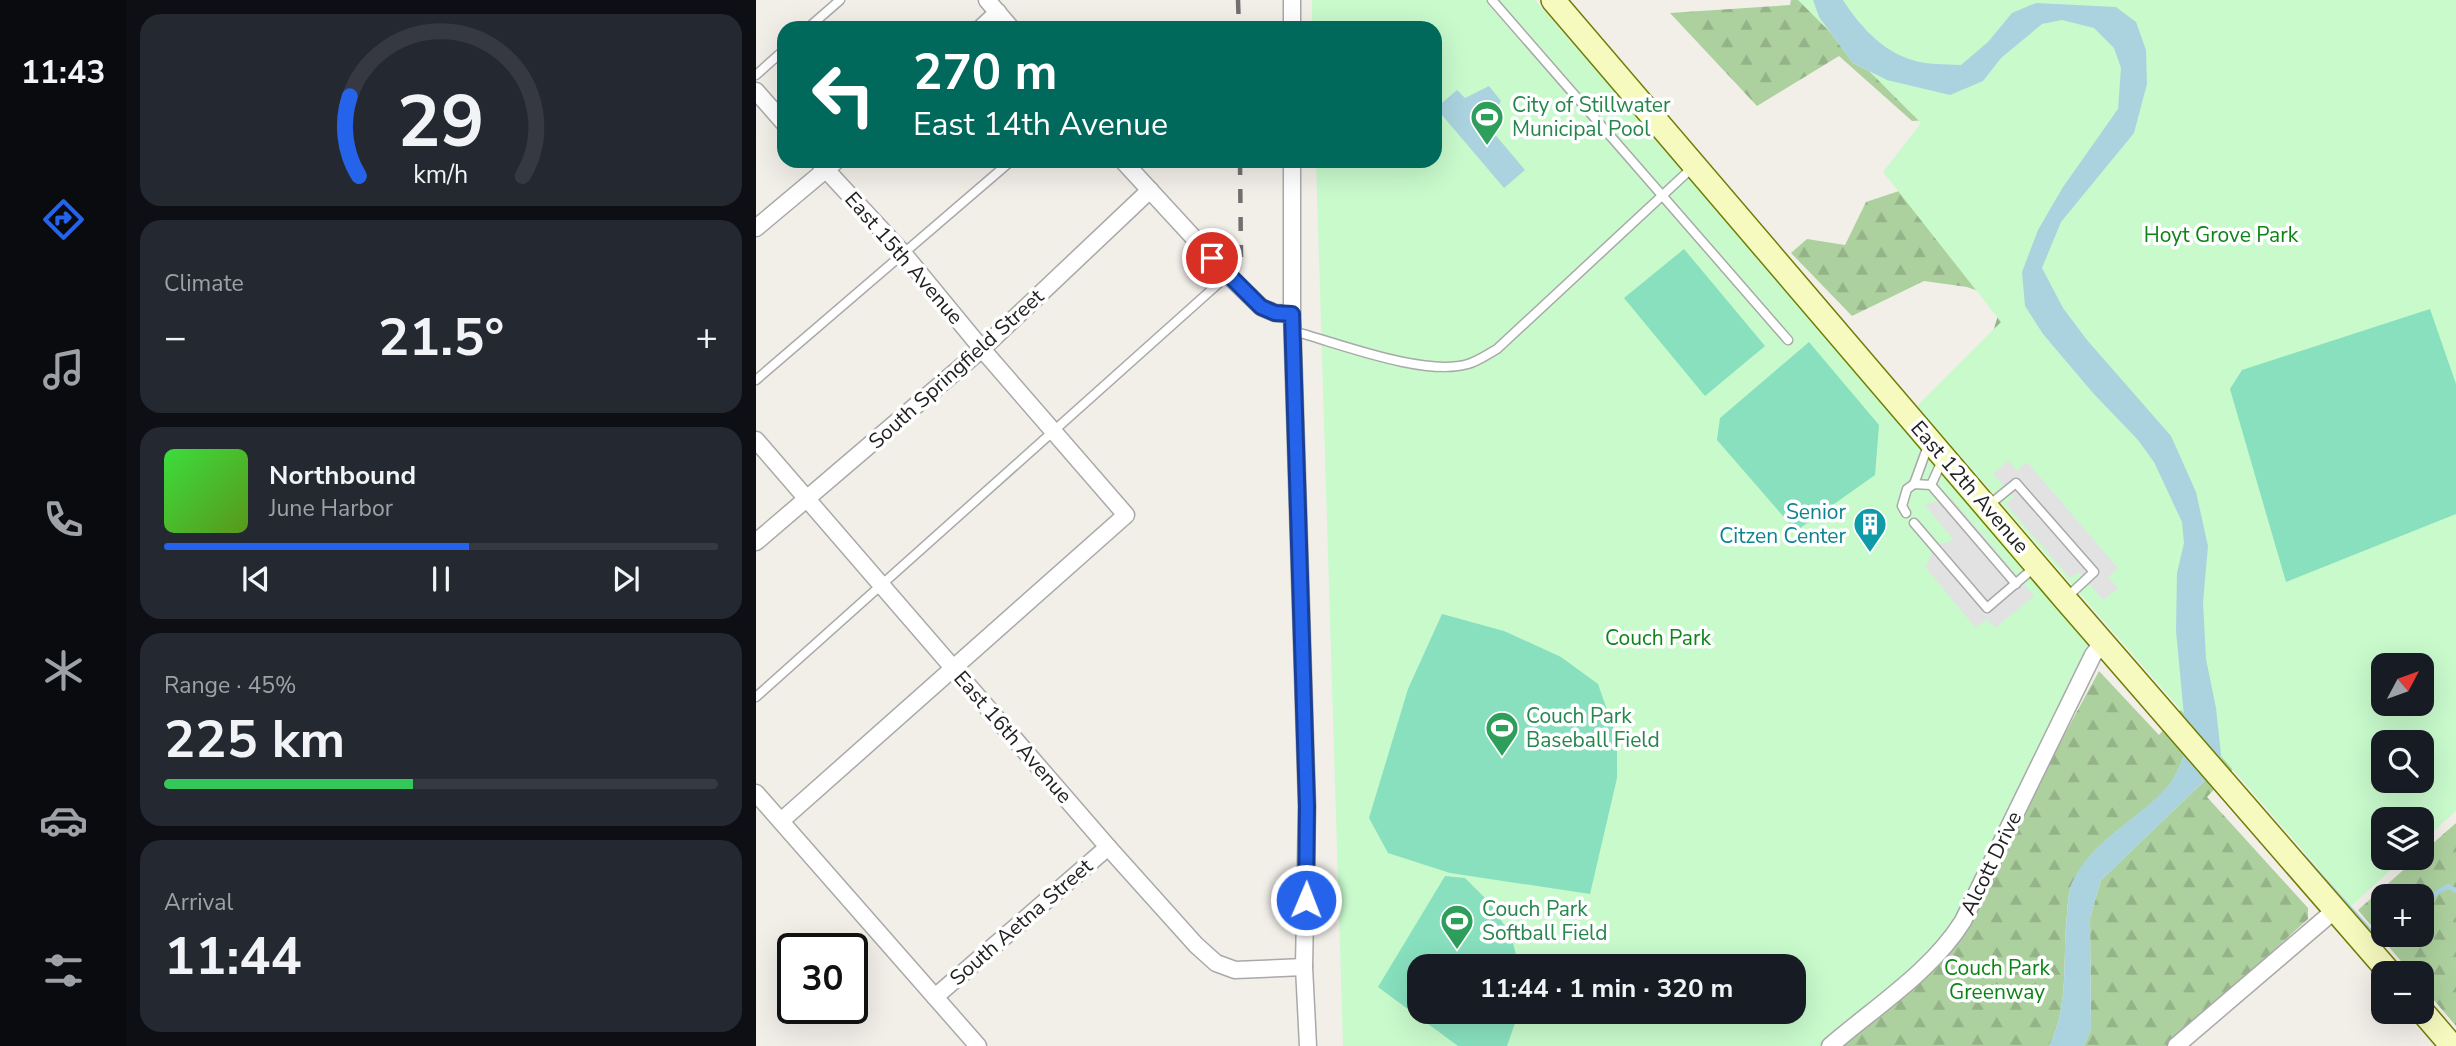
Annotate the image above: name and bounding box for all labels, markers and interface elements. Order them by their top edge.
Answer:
text: 270 m [913,39,1057,106]
icon: left [798,49,889,140]
text: 11:43 [21,51,105,94]
text: 29 [397,73,485,173]
place label: City of Stillwater Municipal Pool [1512,91,1671,143]
sports icon: City of Stillwater Municipal Pool [1468,98,1506,147]
text: East 14th Avenue [913,103,1168,146]
text: km/h [413,158,469,192]
street label: East 15th Avenue [839,186,969,330]
icon: directions [39,195,88,244]
park label: Hoyt Grove Park [2144,221,2299,249]
pin [1182,228,1242,288]
icon: arrive [1193,239,1231,277]
text: Climate [164,268,244,299]
street label: South Springfield Street [862,282,1050,455]
text: 21.5° [378,302,504,373]
text: − [164,312,187,363]
text: + [695,312,718,363]
icon: music [39,345,88,394]
street label: East 12th Avenue [1905,415,2035,559]
text: Northbound [269,458,416,493]
text: June Harbor [269,493,393,524]
icon: phone [39,495,88,544]
place label: Senior Citzen Center [1719,498,1846,550]
building icon: Senior Citzen Center [1851,505,1889,554]
icon: previous [237,560,275,598]
icon: pause [422,560,460,598]
icon: next [607,560,645,598]
park label: Couch Park [1605,624,1711,652]
icon: climate [39,646,88,695]
north arrow [2371,653,2434,716]
map controls [2371,653,2434,1024]
street label: East 16th Avenue [948,665,1078,809]
text: Range · 45% [164,670,296,701]
place label: Couch Park Baseball Field [1526,702,1660,754]
text: 225 km [164,704,345,775]
sports icon: Couch Park Baseball Field [1483,709,1521,758]
button: search [2371,730,2434,793]
icon: car [39,796,88,845]
street label: Alcott Drive [1954,806,2028,920]
button: layers [2371,807,2434,870]
street label: South Aetna Street [944,852,1099,992]
position arrow [1269,863,1343,937]
button: + [2371,884,2434,947]
text: Arrival [164,887,233,918]
place label: Couch Park Softball Field [1482,895,1607,947]
sports icon: Couch Park Softball Field [1438,902,1476,951]
text: 11:44 [164,921,302,992]
speed limit sign: 30 [777,933,868,1024]
icon: filters [39,946,88,995]
park label: Couch Park Greenway [1944,954,2050,1006]
button: − [2371,961,2434,1024]
text: 11:44 · 1 min · 320 m [1480,971,1733,1006]

